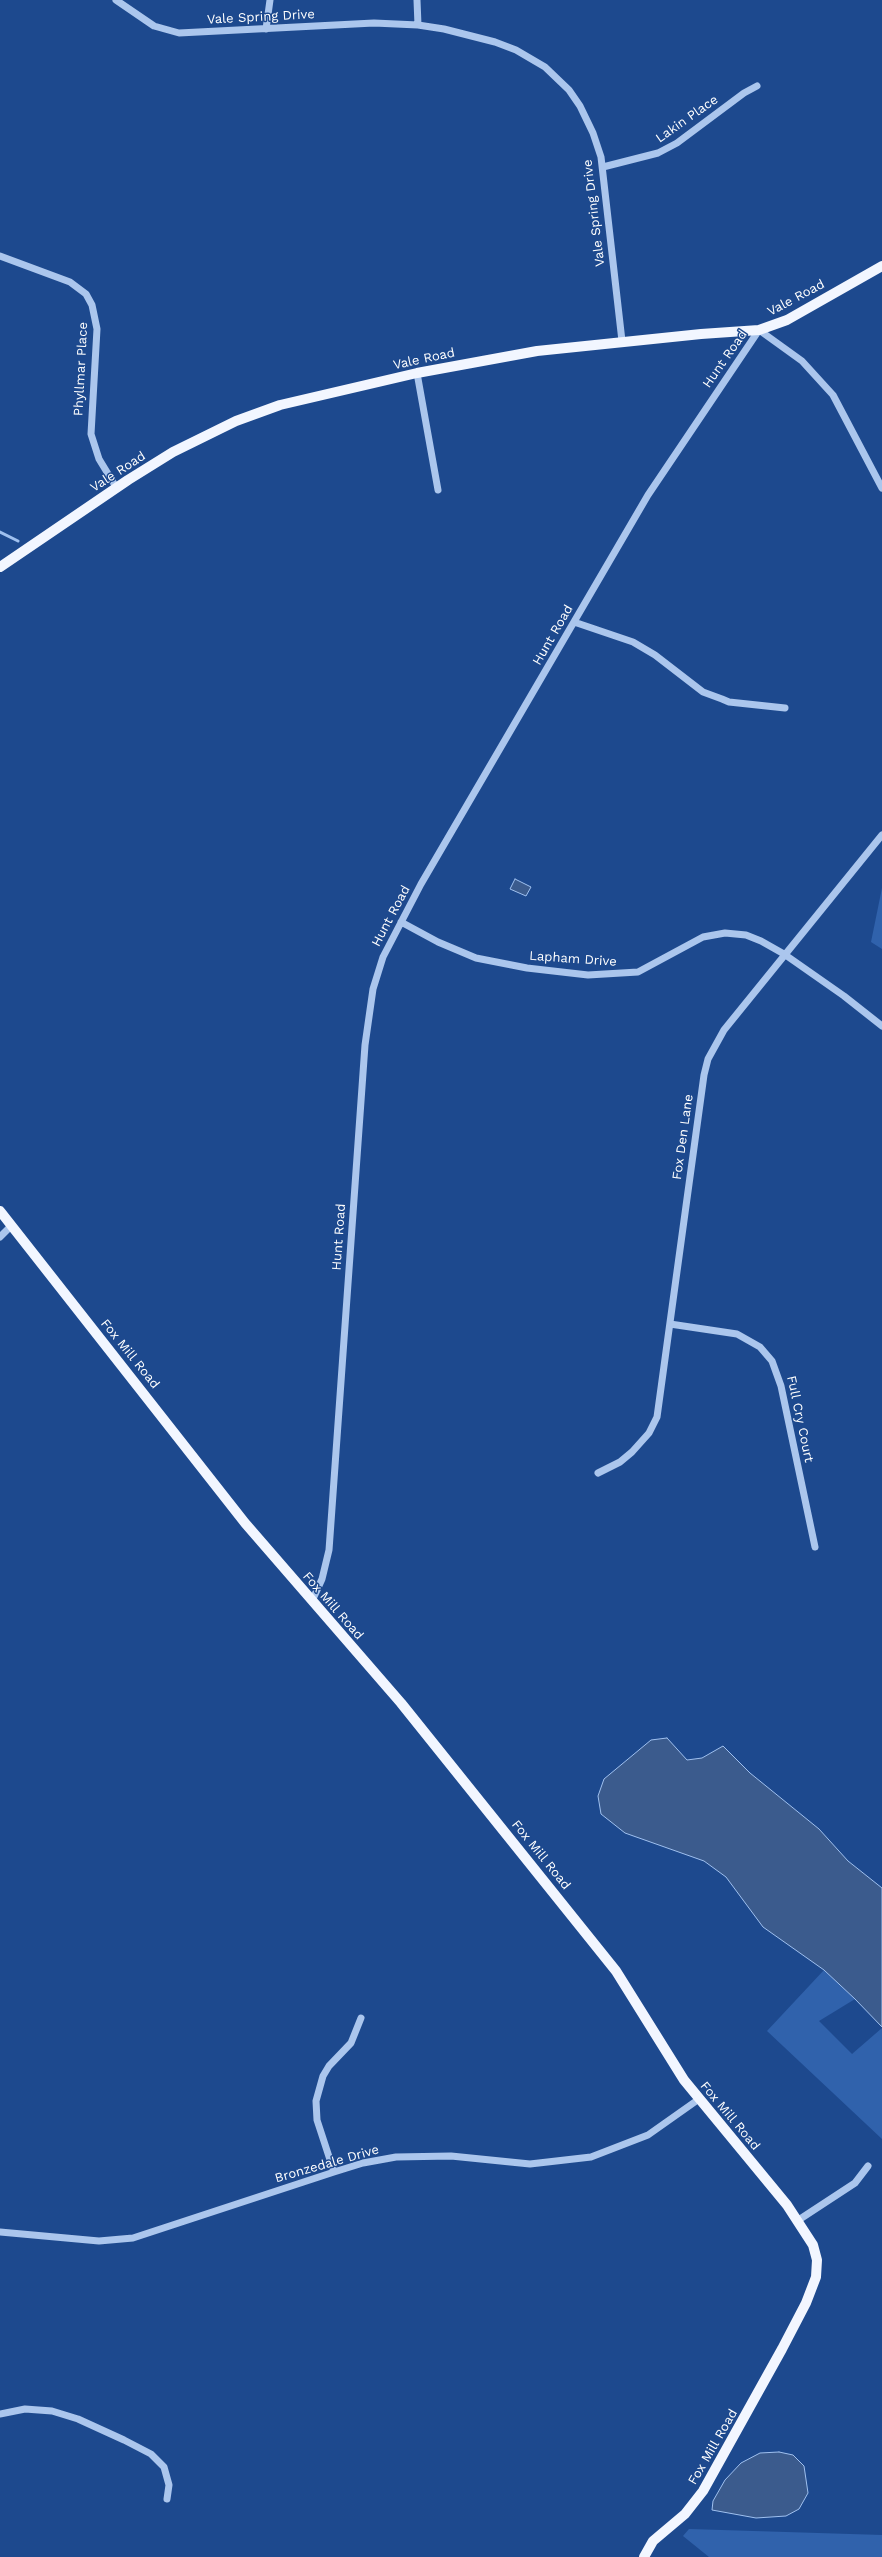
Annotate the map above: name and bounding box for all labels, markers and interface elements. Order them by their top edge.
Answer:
street label: Vale Spring Drive [207,6,315,28]
street label: Lakin Place [653,92,721,146]
street label: Vale Spring Drive [580,159,608,267]
street label: Vale Road [765,276,827,320]
street label: Phyllmar Place [71,322,91,416]
street label: Hunt Road [699,327,751,391]
street label: Vale Road [392,345,456,373]
street label: Vale Road [87,448,149,496]
street label: Hunt Road [529,602,577,668]
street label: Hunt Road [368,883,414,949]
street label: Lapham Drive [529,948,617,970]
street label: Fox Den Lane [669,1093,697,1181]
street label: Hunt Road [329,1203,349,1271]
street label: Fox Mill Road [97,1316,163,1392]
street label: Full Cry Court [783,1374,817,1464]
street label: Fox Mill Road [299,1569,367,1643]
street label: Fox Mill Road [508,1817,574,1893]
street label: Fox Mill Road [697,2079,763,2153]
street label: Bronzedale Drive [273,2142,381,2186]
street label: Fox Mill Road [685,2406,741,2488]

